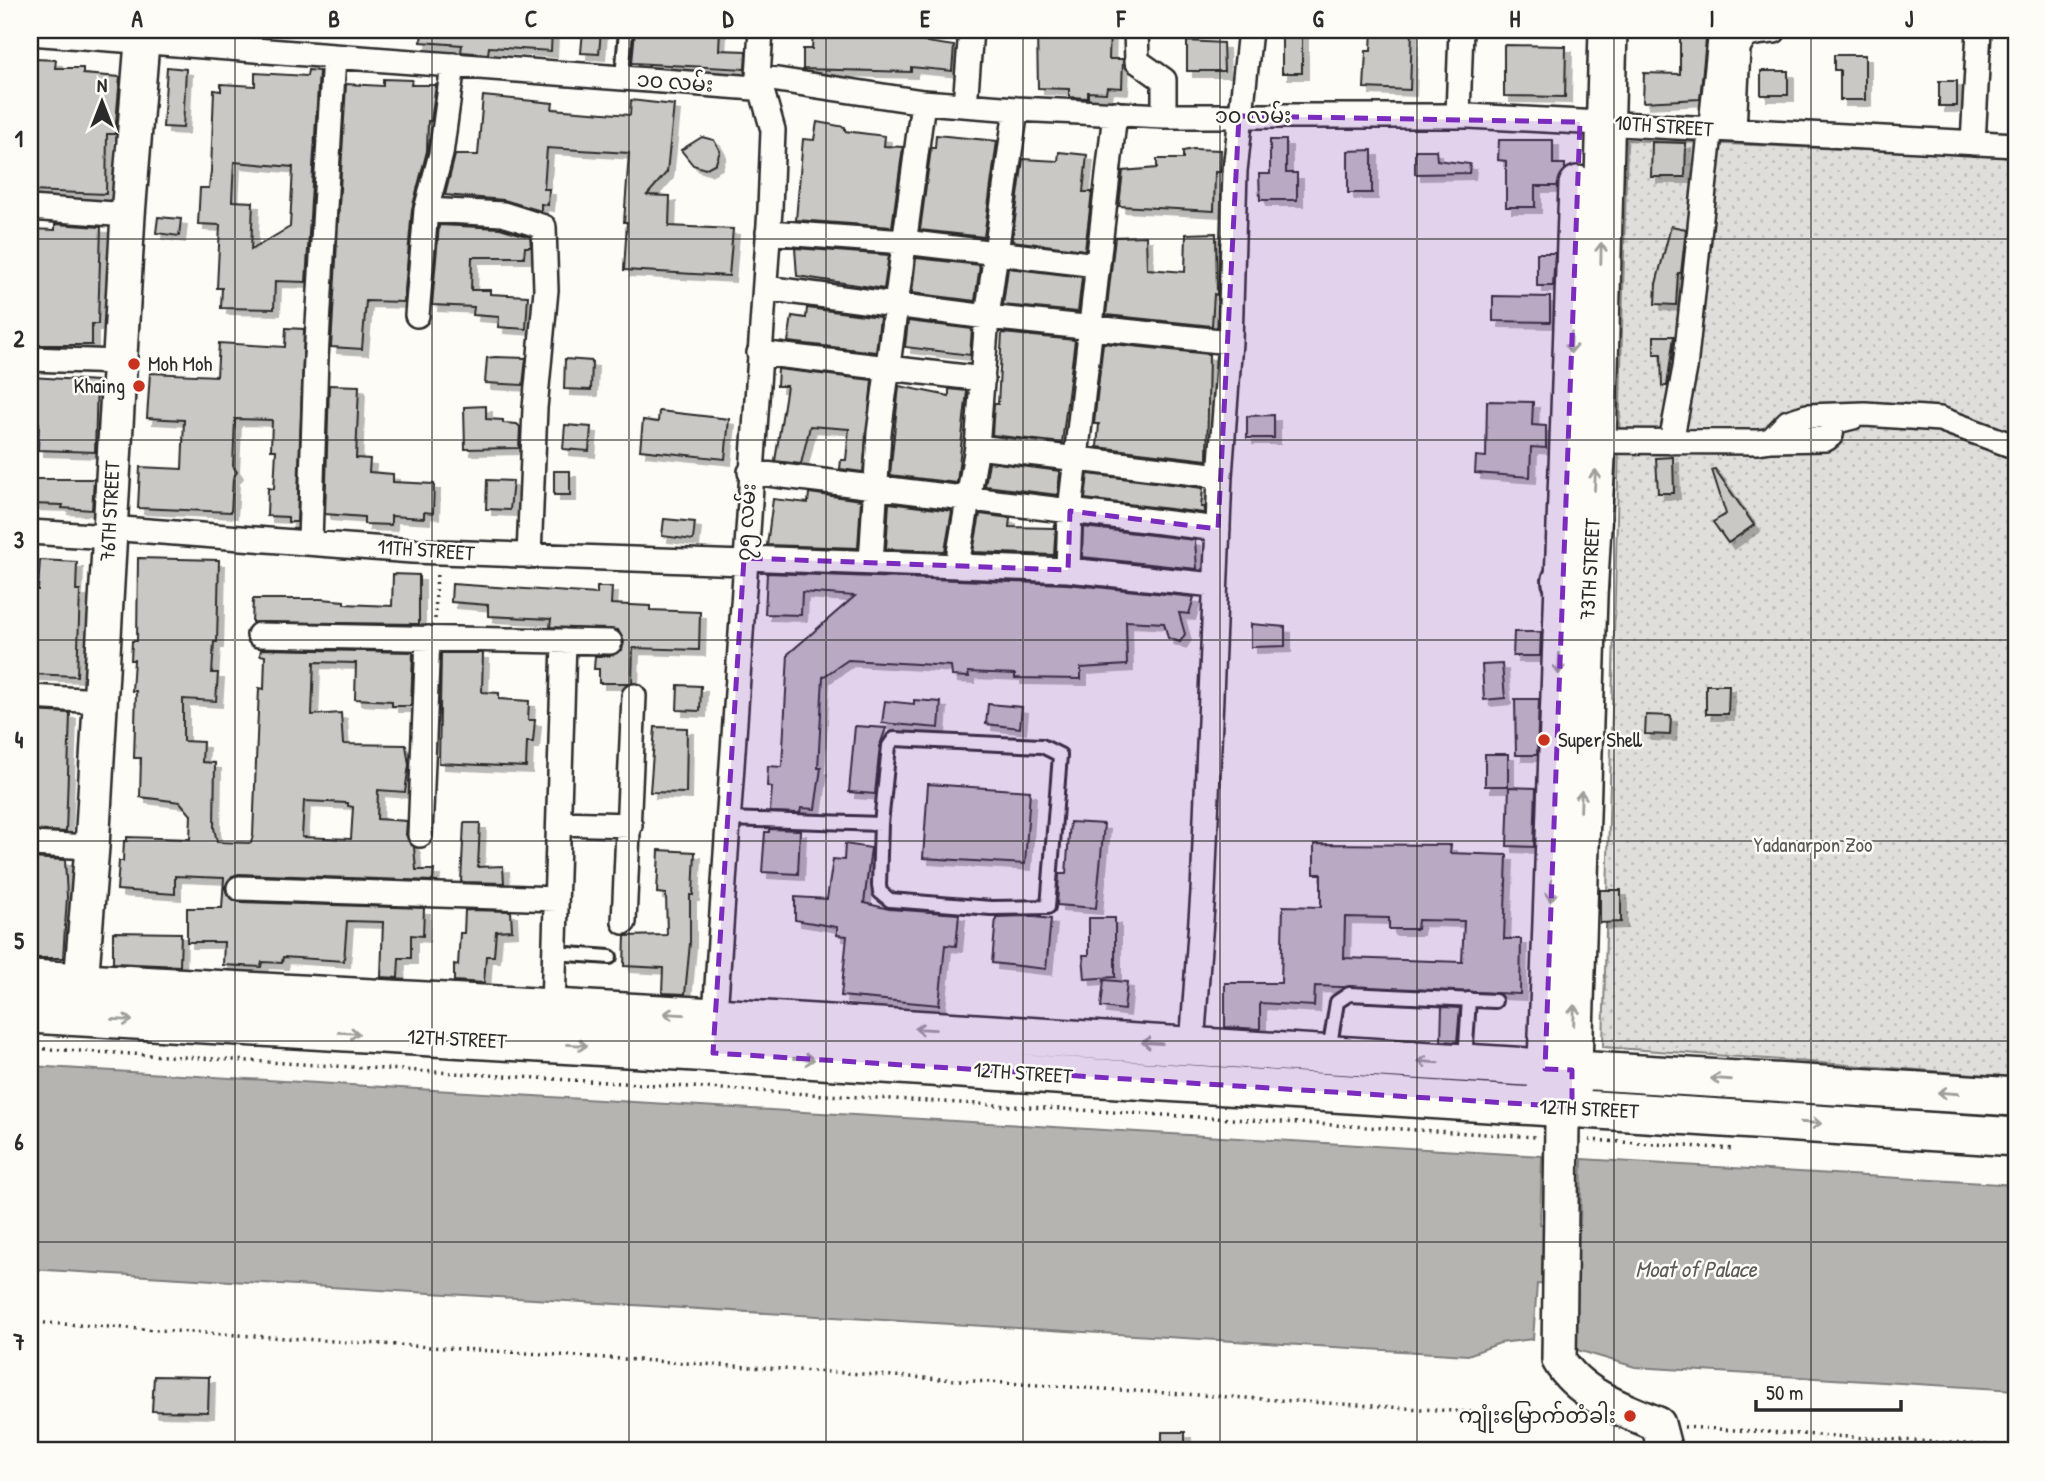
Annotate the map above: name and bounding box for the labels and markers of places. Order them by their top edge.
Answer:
place label: Moh Moh [148,349,213,378]
marker: Moh Moh [126,356,142,372]
place label: Khaing [73,371,125,400]
marker: Khaing [131,378,147,394]
place label: Super Shell [1558,725,1643,754]
marker: Super Shell [1536,732,1552,748]
place label: ကျုံးမြောက်တံခါး [1458,1400,1616,1434]
marker: ကျုံးမြောက်တံခါး [1622,1408,1638,1424]

